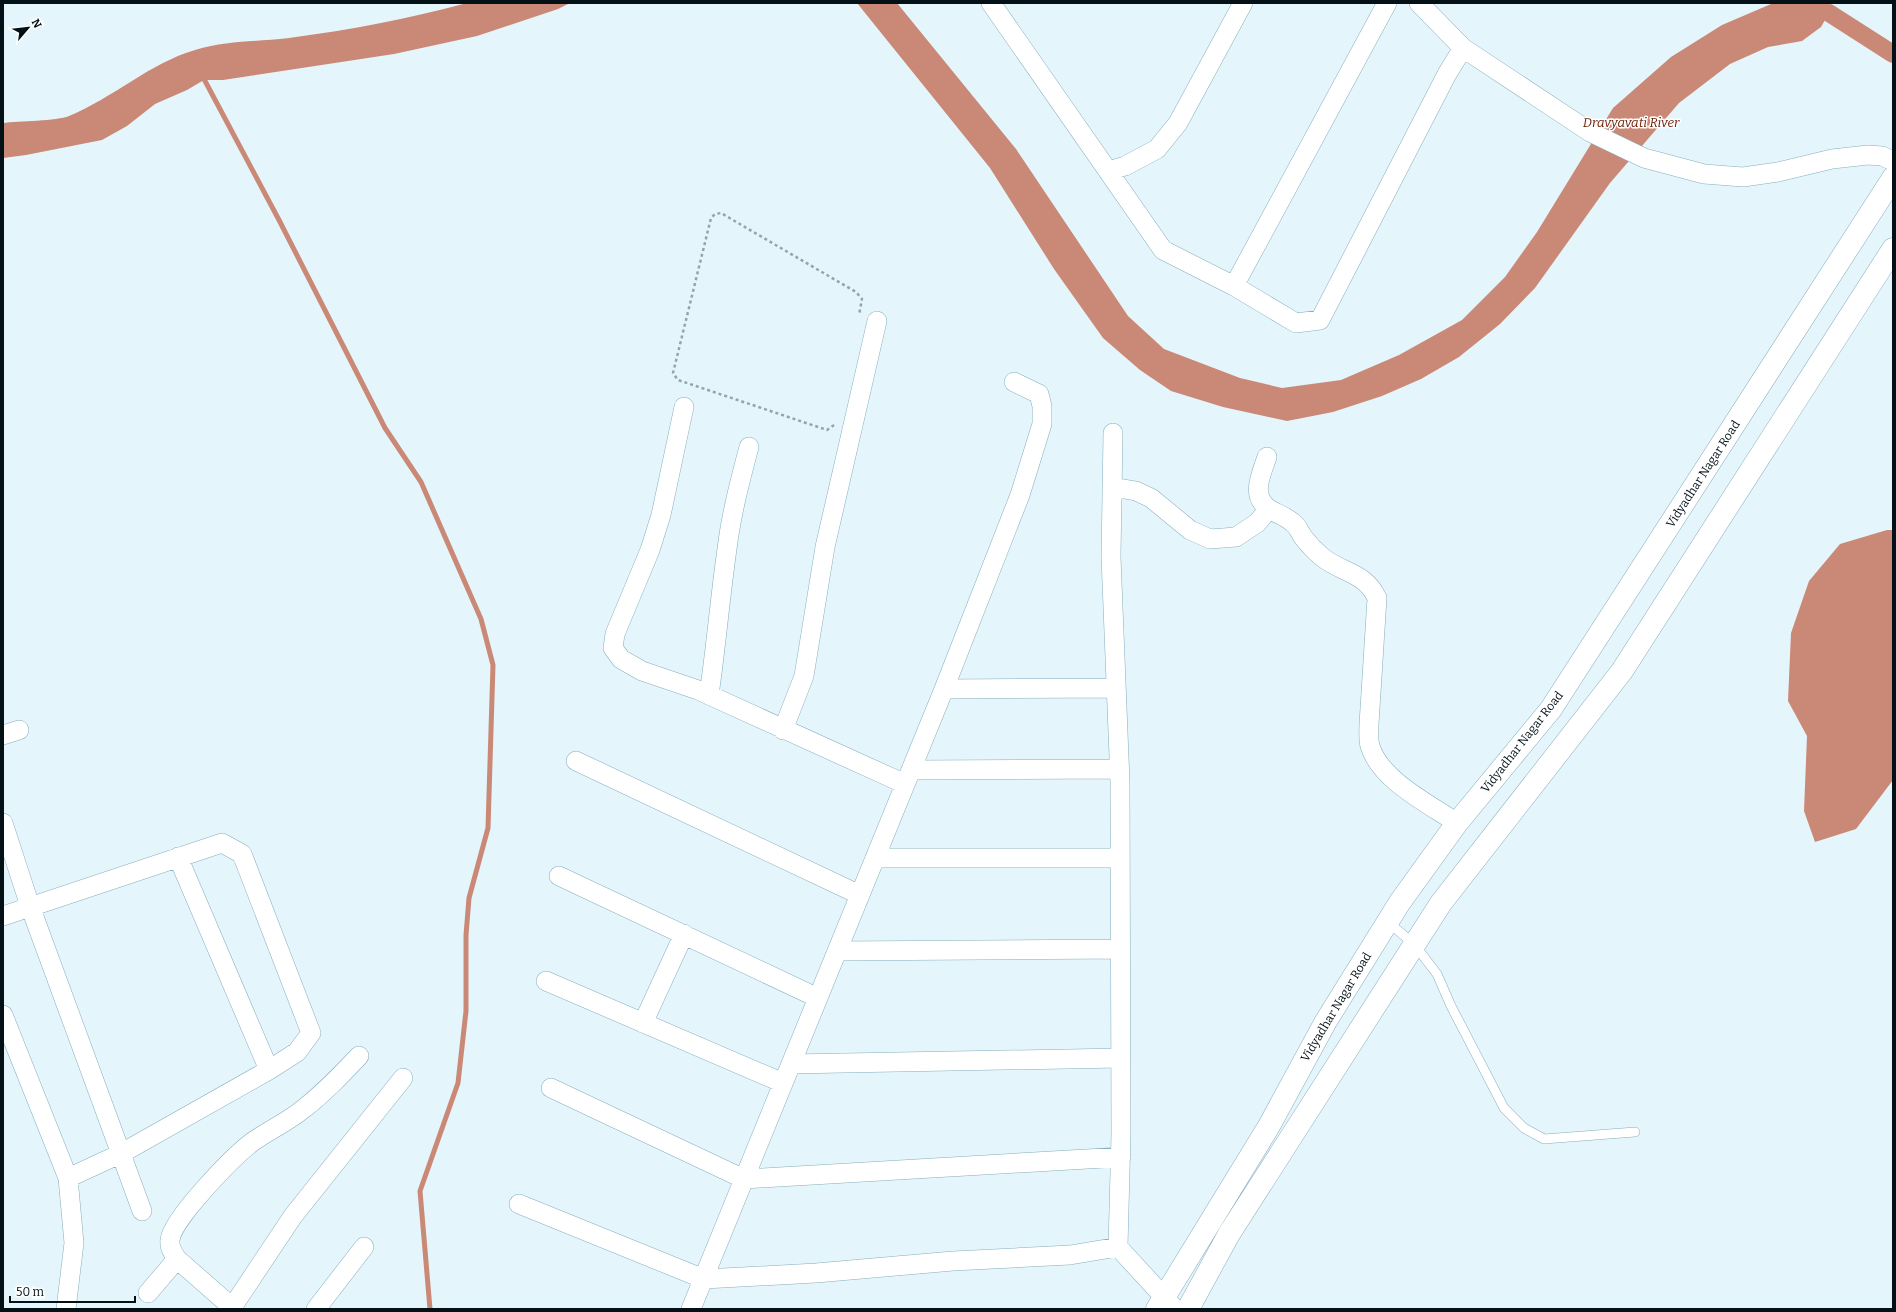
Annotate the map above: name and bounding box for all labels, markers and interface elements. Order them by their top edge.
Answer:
north arrow [8,8,48,48]
text: N [29,17,44,31]
water label: Dravyavati River [1583,115,1680,130]
street label: Vidyadhar Nagar Road [1663,418,1743,530]
street label: Vidyadhar Nagar Road [1478,689,1566,795]
street label: Vidyadhar Nagar Road [1298,950,1374,1064]
scale bar [10,1278,135,1304]
text: 50 m [16,1285,45,1299]

